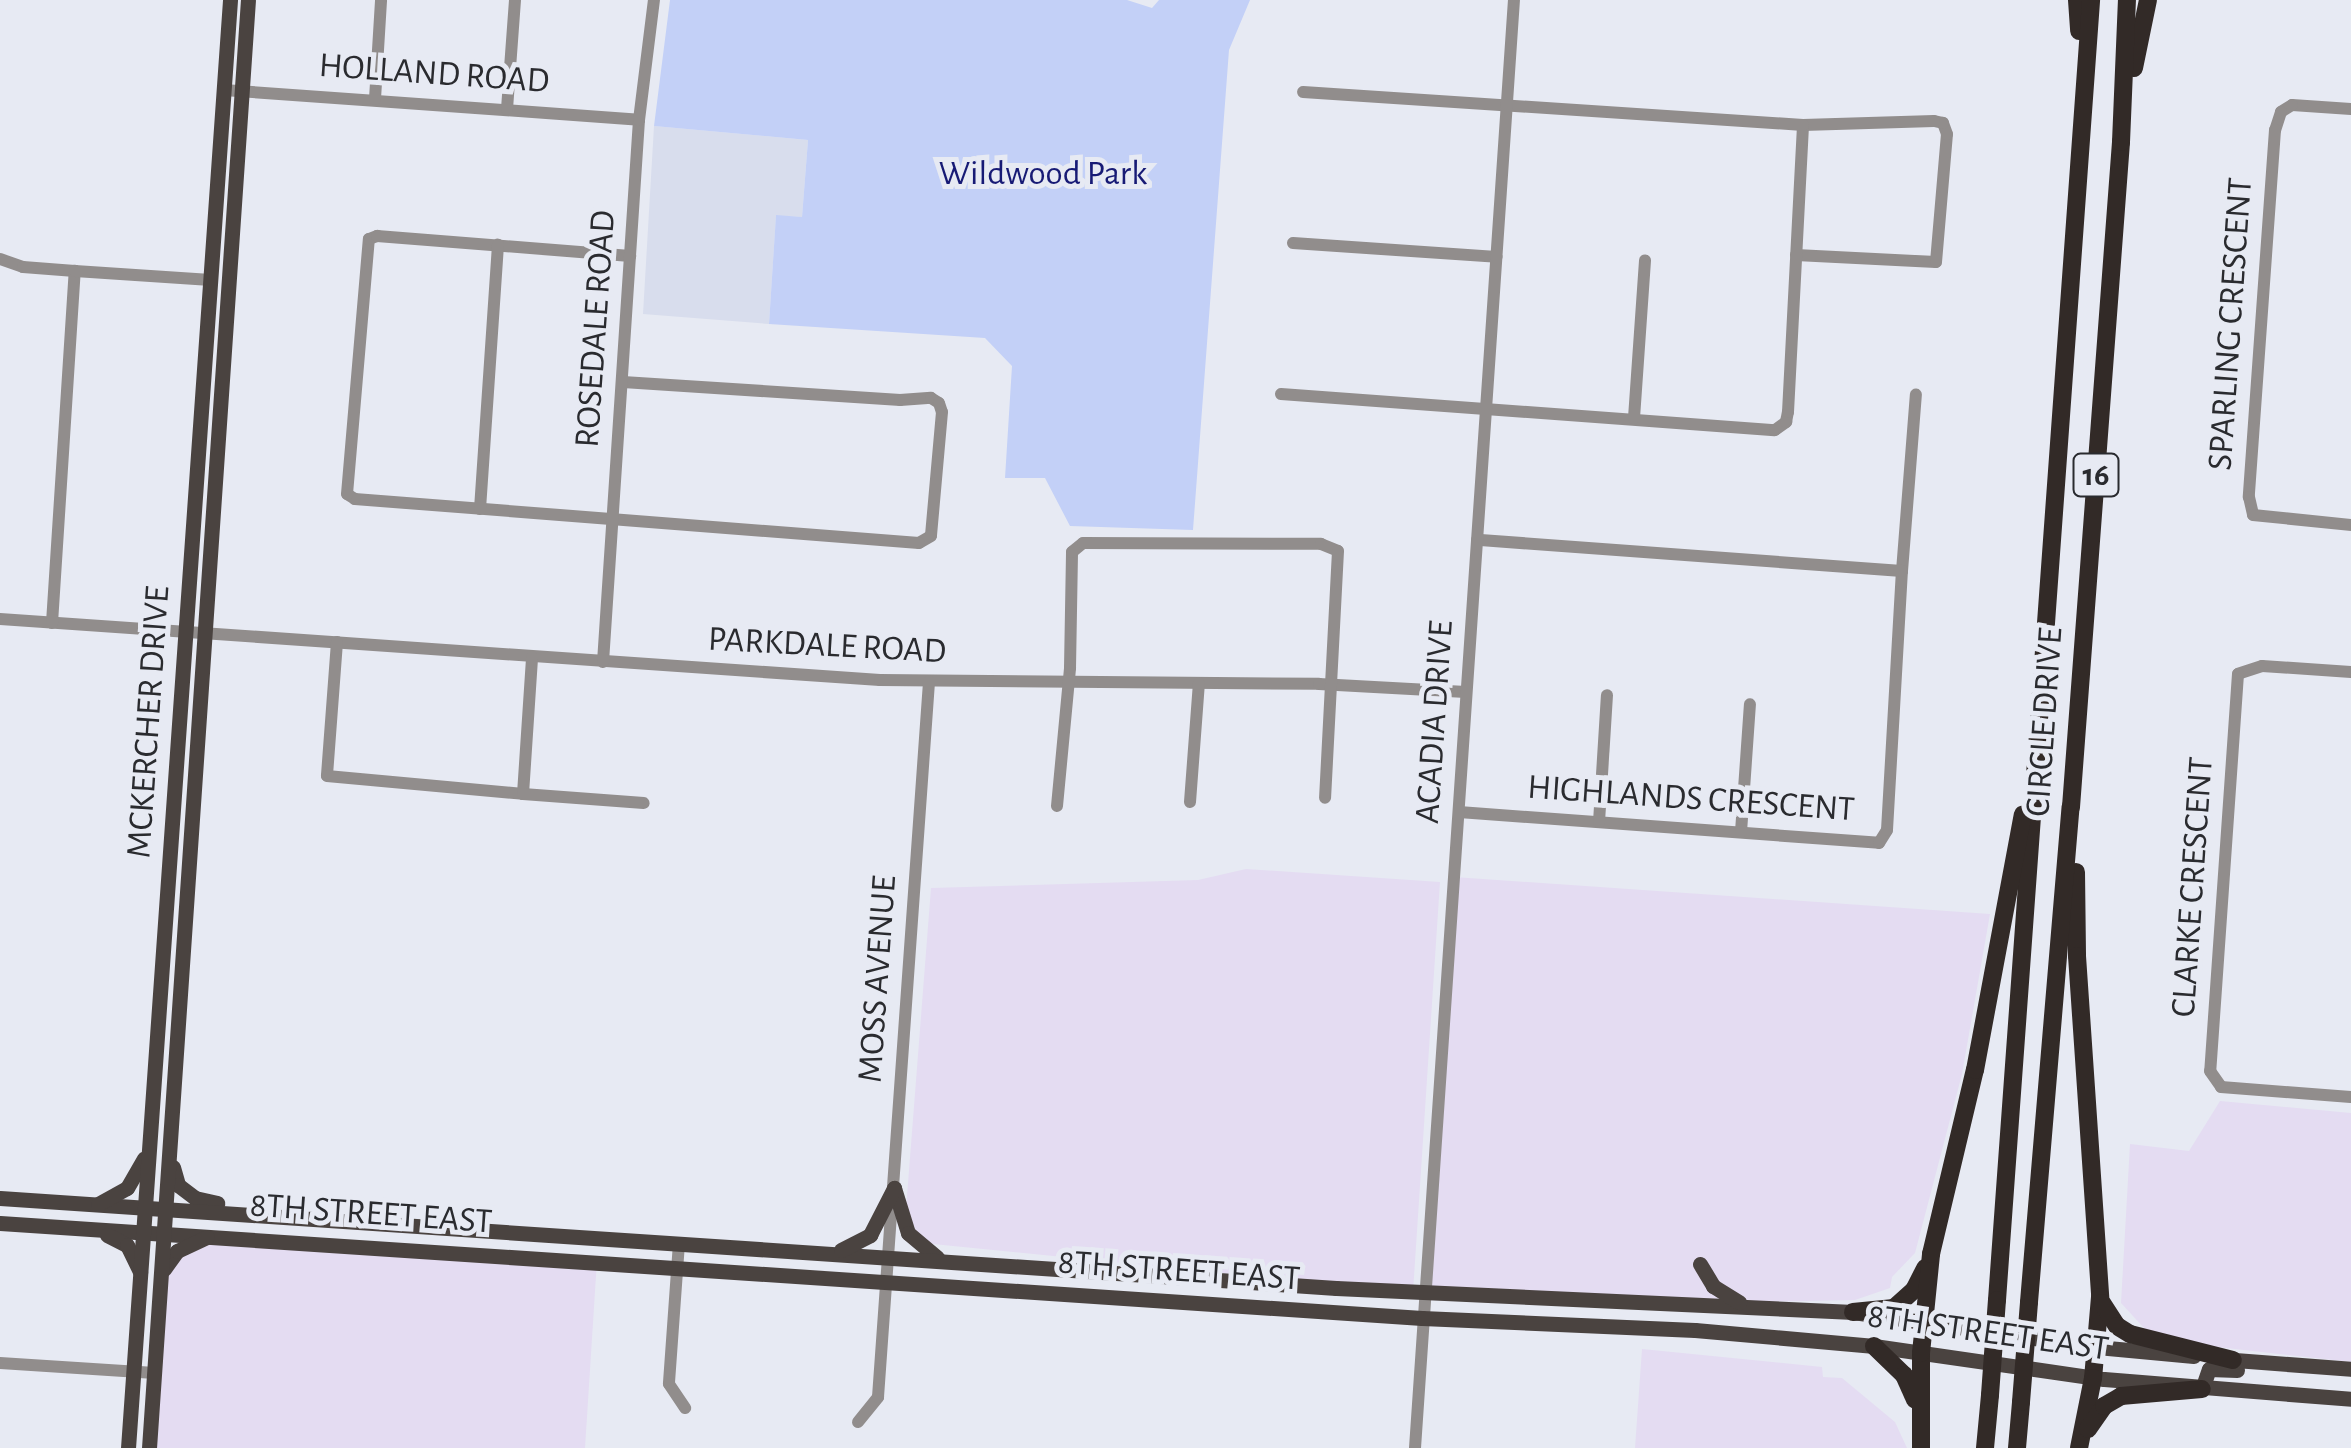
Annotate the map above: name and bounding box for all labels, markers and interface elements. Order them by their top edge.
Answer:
street label: HOLLAND ROAD [317,45,551,103]
park label: Wildwood Park [939,153,1147,195]
street label: SPARLING CRESCENT [2200,176,2262,472]
street label: ROSEDALE ROAD [567,209,625,449]
road number: 16 [2071,448,2121,502]
street label: MCKERCHER DRIVE [119,585,179,859]
street label: PARKDALE ROAD [707,619,947,673]
street label: ACADIA DRIVE [1407,619,1463,825]
street label: CIRCLE DRIVE [2017,626,2073,818]
street label: CLARKE CRESCENT [2163,755,2223,1019]
street label: HIGHLANDS CRESCENT [1526,767,1856,831]
street label: MOSS AVENUE [850,874,906,1084]
street label: 8TH STREET EAST [248,1185,494,1243]
street label: 8TH STREET EAST [1056,1242,1302,1300]
street label: 8TH STREET EAST [1865,1295,2111,1371]

